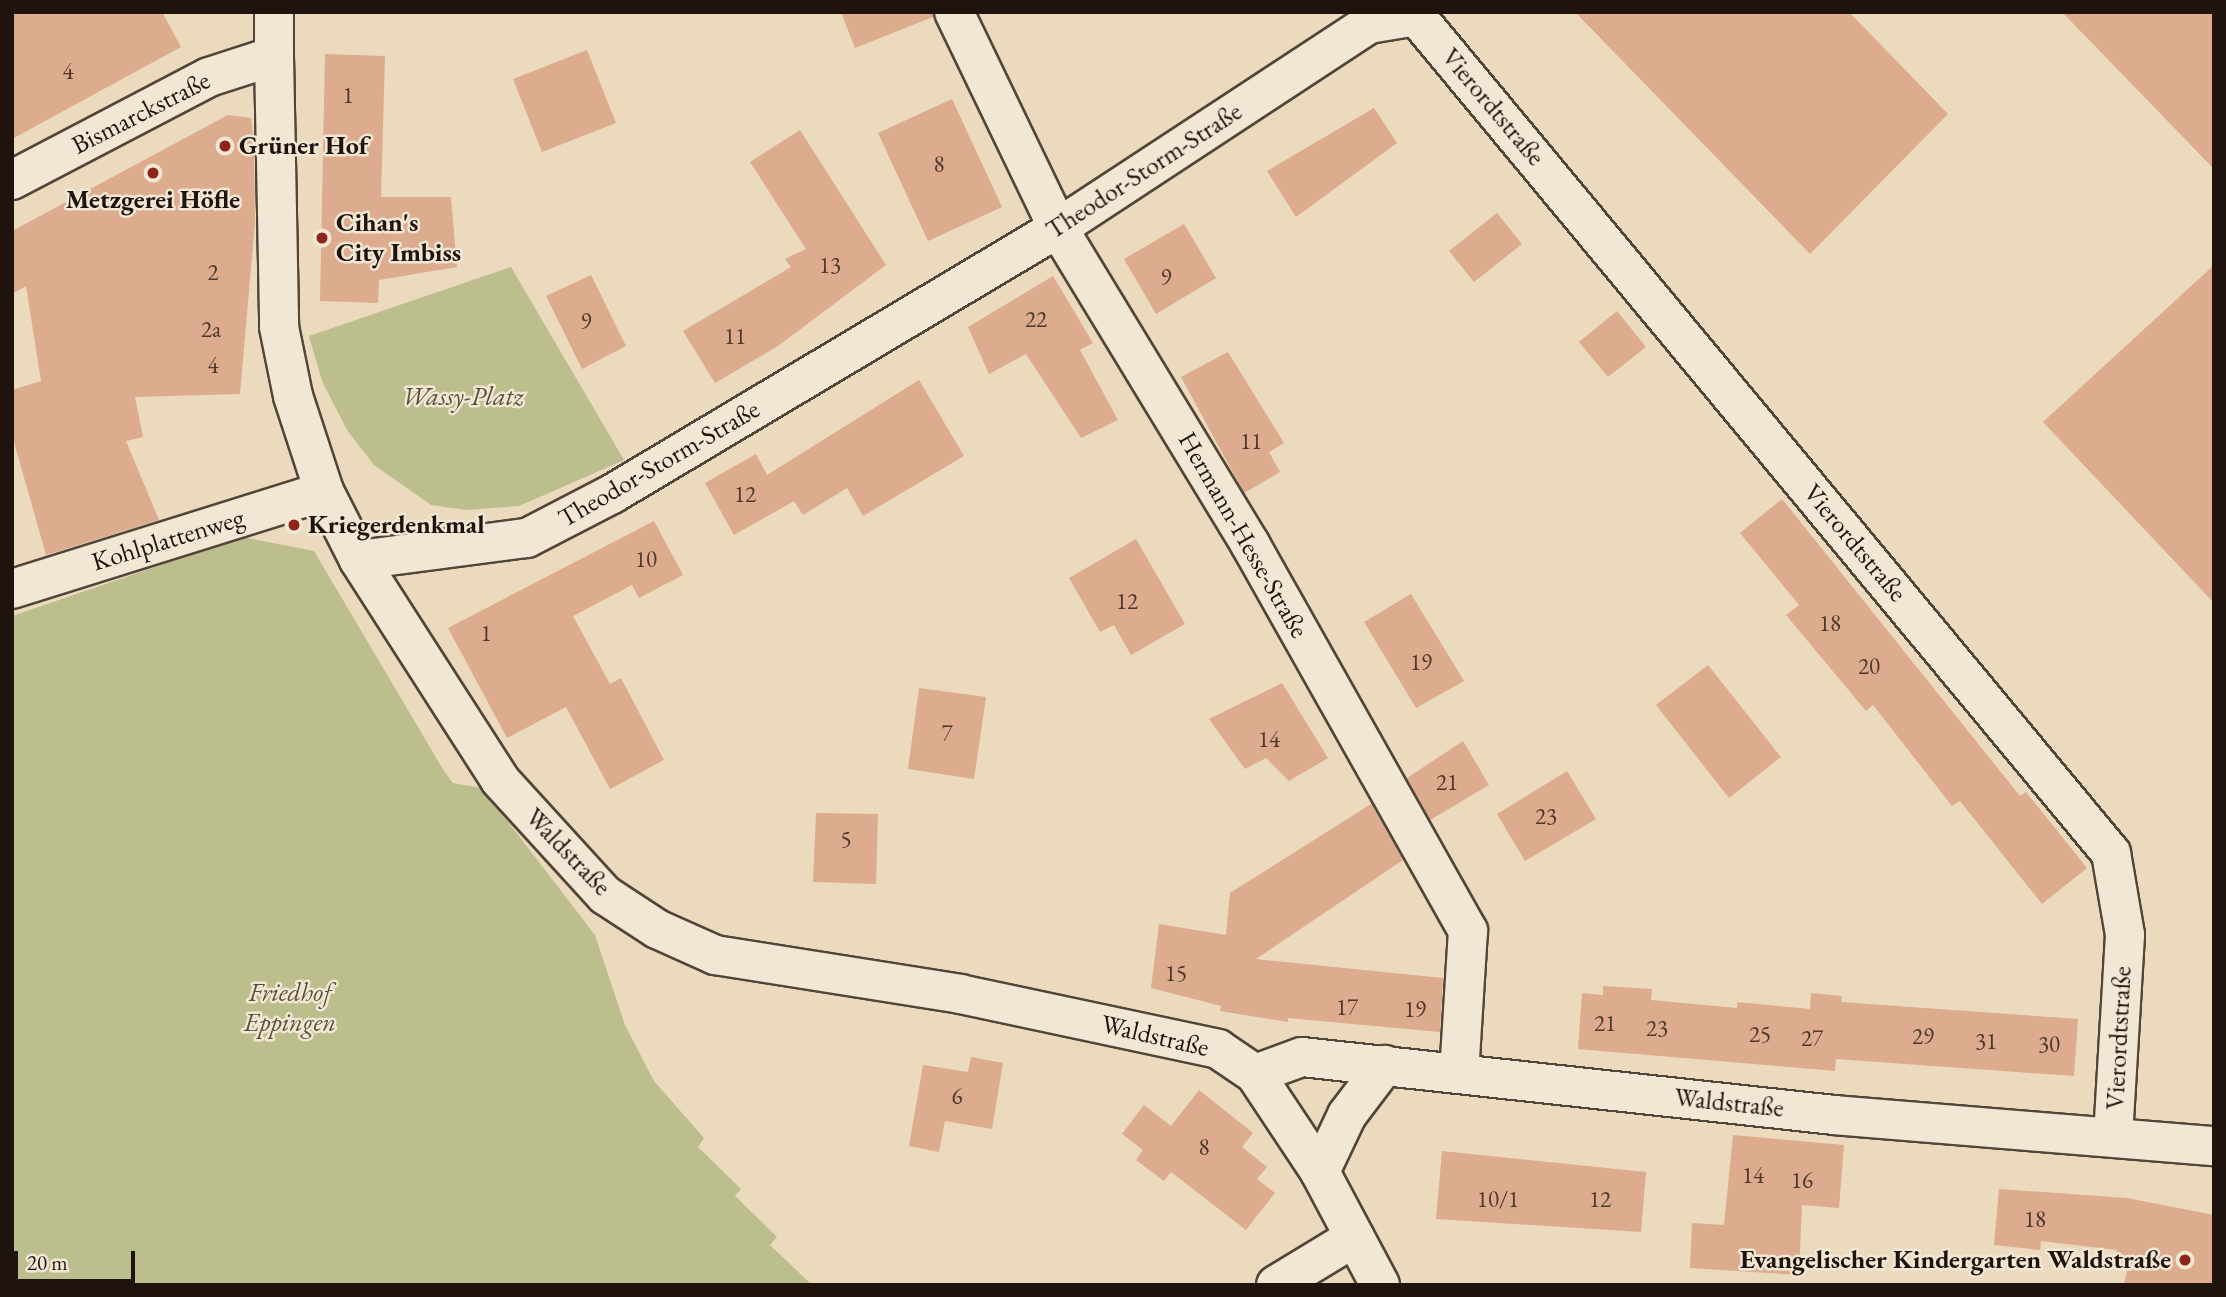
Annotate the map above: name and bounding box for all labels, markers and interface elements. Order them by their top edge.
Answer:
street label: Vierordtstraße [1435,42,1551,172]
house number: 4 [62,57,74,85]
street label: Bismarckstraße [67,65,215,161]
house number: 1 [342,81,354,109]
street label: Theodor-Storm-Straße [1040,96,1248,246]
place label: Grüner Hof [239,130,368,162]
marker: Grüner Hof [217,138,233,154]
house number: 8 [933,150,945,178]
marker: Metzgerei Höfle [145,165,161,181]
place label: Metzgerei Höfle [66,184,240,216]
place label: Cihan's City Imbiss [336,207,461,268]
marker: Cihan's City Imbiss [314,230,330,246]
house number: 13 [819,251,841,279]
house number: 2 [207,258,219,286]
house number: 9 [1160,263,1172,291]
house number: 22 [1025,305,1047,333]
house number: 9 [580,307,592,335]
house number: 2a [201,315,221,343]
house number: 11 [724,322,746,350]
house number: 4 [207,351,219,379]
park label: Wassy-Platz [402,381,524,413]
street label: Theodor-Storm-Straße [553,394,765,534]
street label: Hermann-Hesse-Straße [1171,426,1315,644]
house number: 11 [1240,427,1262,455]
street label: Vierordtstraße [1797,478,1913,608]
house number: 12 [734,480,756,508]
street label: Kohlplattenweg [88,502,248,578]
place label: Kriegerdenkmal [308,509,485,541]
marker: Kriegerdenkmal [286,517,302,533]
house number: 10 [635,545,657,573]
house number: 12 [1116,587,1138,615]
house number: 18 [1819,609,1841,637]
house number: 1 [480,619,492,647]
house number: 19 [1410,648,1432,676]
house number: 20 [1858,652,1880,680]
house number: 7 [941,719,953,747]
house number: 14 [1258,725,1280,753]
house number: 21 [1436,768,1458,796]
street label: Waldstraße [519,802,617,902]
house number: 23 [1535,802,1557,830]
house number: 5 [840,825,852,853]
house number: 15 [1165,959,1187,987]
street label: Vierordtstraße [2100,965,2138,1111]
park label: Friedhof Eppingen [244,977,336,1038]
house number: 17 [1336,993,1358,1021]
house number: 19 [1404,995,1426,1023]
street label: Waldstraße [1098,1008,1212,1064]
house number: 21 [1594,1009,1616,1037]
house number: 23 [1646,1014,1668,1042]
house number: 25 [1749,1020,1771,1048]
house number: 29 [1912,1022,1934,1050]
house number: 27 [1801,1024,1823,1052]
house number: 31 [1975,1027,1997,1055]
house number: 30 [2038,1030,2060,1058]
house number: 6 [951,1082,963,1110]
street label: Waldstraße [1673,1082,1785,1124]
house number: 8 [1198,1133,1210,1161]
house number: 14 [1742,1161,1764,1189]
house number: 16 [1791,1166,1813,1194]
house number: 10/1 [1477,1185,1519,1213]
house number: 12 [1589,1185,1611,1213]
house number: 18 [2024,1205,2046,1233]
scale bar [18,1238,138,1282]
place label: Evangelischer Kindergarten Waldstraße [1740,1244,2171,1276]
text: 20 m [27,1249,68,1276]
marker: Evangelischer Kindergarten Waldstraße [2177,1252,2193,1268]

